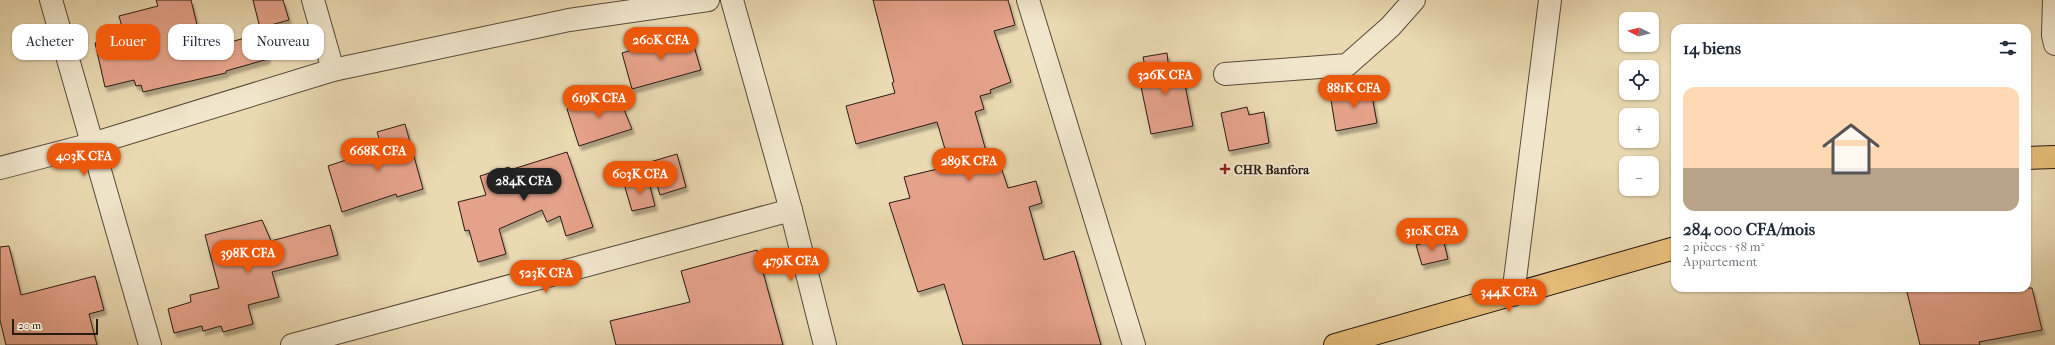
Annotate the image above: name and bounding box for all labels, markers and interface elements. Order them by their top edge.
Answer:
north arrow [1619,12,1659,52]
map controls [1619,12,1659,196]
chip: Acheter [12,24,88,60]
chip: Louer [96,24,160,60]
chip: Filtres [168,24,234,60]
chip: Nouveau [242,24,324,60]
pin: 260K CFA [620,27,702,61]
text: 260K CFA [632,32,690,47]
icon: filters [1997,37,2019,59]
text: 14 biens [1683,38,1741,58]
button: locate [1619,60,1659,100]
pin: 326K CFA [1124,62,1206,96]
text: 326K CFA [1137,67,1193,82]
pin: 881K CFA [1313,75,1395,109]
text: 881K CFA [1327,80,1381,95]
pin: 619K CFA [558,85,640,119]
text: 619K CFA [572,90,626,105]
button: + [1619,108,1659,148]
icon: home [1815,113,1887,185]
pin: 668K CFA [337,138,419,172]
pin: 403K CFA [43,143,125,177]
text: 668K CFA [350,143,406,158]
text: 403K CFA [56,148,112,163]
pin: 289K CFA [928,148,1010,182]
text: 289K CFA [941,153,997,168]
button: − [1619,156,1659,196]
pin: 603K CFA [599,161,681,195]
place label: CHR Banfora [1234,162,1310,177]
marker: CHR Banfora [1219,163,1231,175]
text: 603K CFA [612,166,668,181]
pin: 284K CFA [483,168,565,202]
text: 284K CFA [495,173,553,188]
pin: 310K CFA [1391,218,1473,252]
text: 284 000 CFA/mois [1683,219,1815,239]
text: 310K CFA [1405,223,1459,238]
text: 2 pièces · 58 m² [1683,239,1764,254]
pin: 398K CFA [207,240,289,274]
text: 398K CFA [221,245,275,260]
pin: 479K CFA [750,248,832,282]
text: 479K CFA [763,253,819,268]
text: Appartement [1683,254,1758,269]
pin: 523K CFA [505,260,587,294]
text: 523K CFA [519,265,573,280]
pin: 344K CFA [1468,279,1550,313]
text: 344K CFA [1481,284,1537,299]
scale bar [12,317,98,336]
text: 20 m [18,319,41,332]

